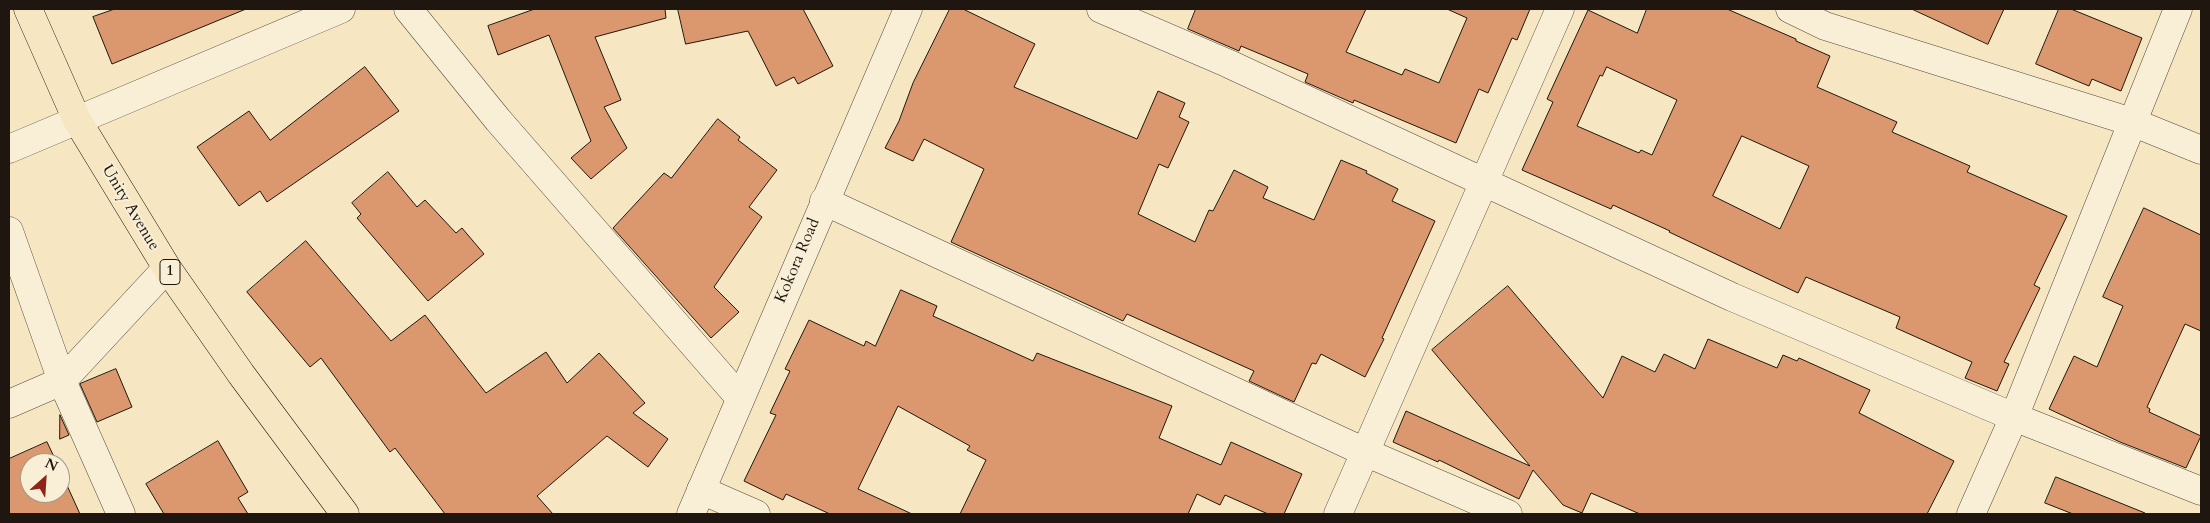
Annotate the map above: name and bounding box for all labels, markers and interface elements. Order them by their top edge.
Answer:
street label: Unity Avenue [97,162,163,254]
street label: Kokora Road [772,216,824,306]
road number: 1 [160,260,180,284]
north arrow [20,453,70,503]
text: N [42,454,61,476]

